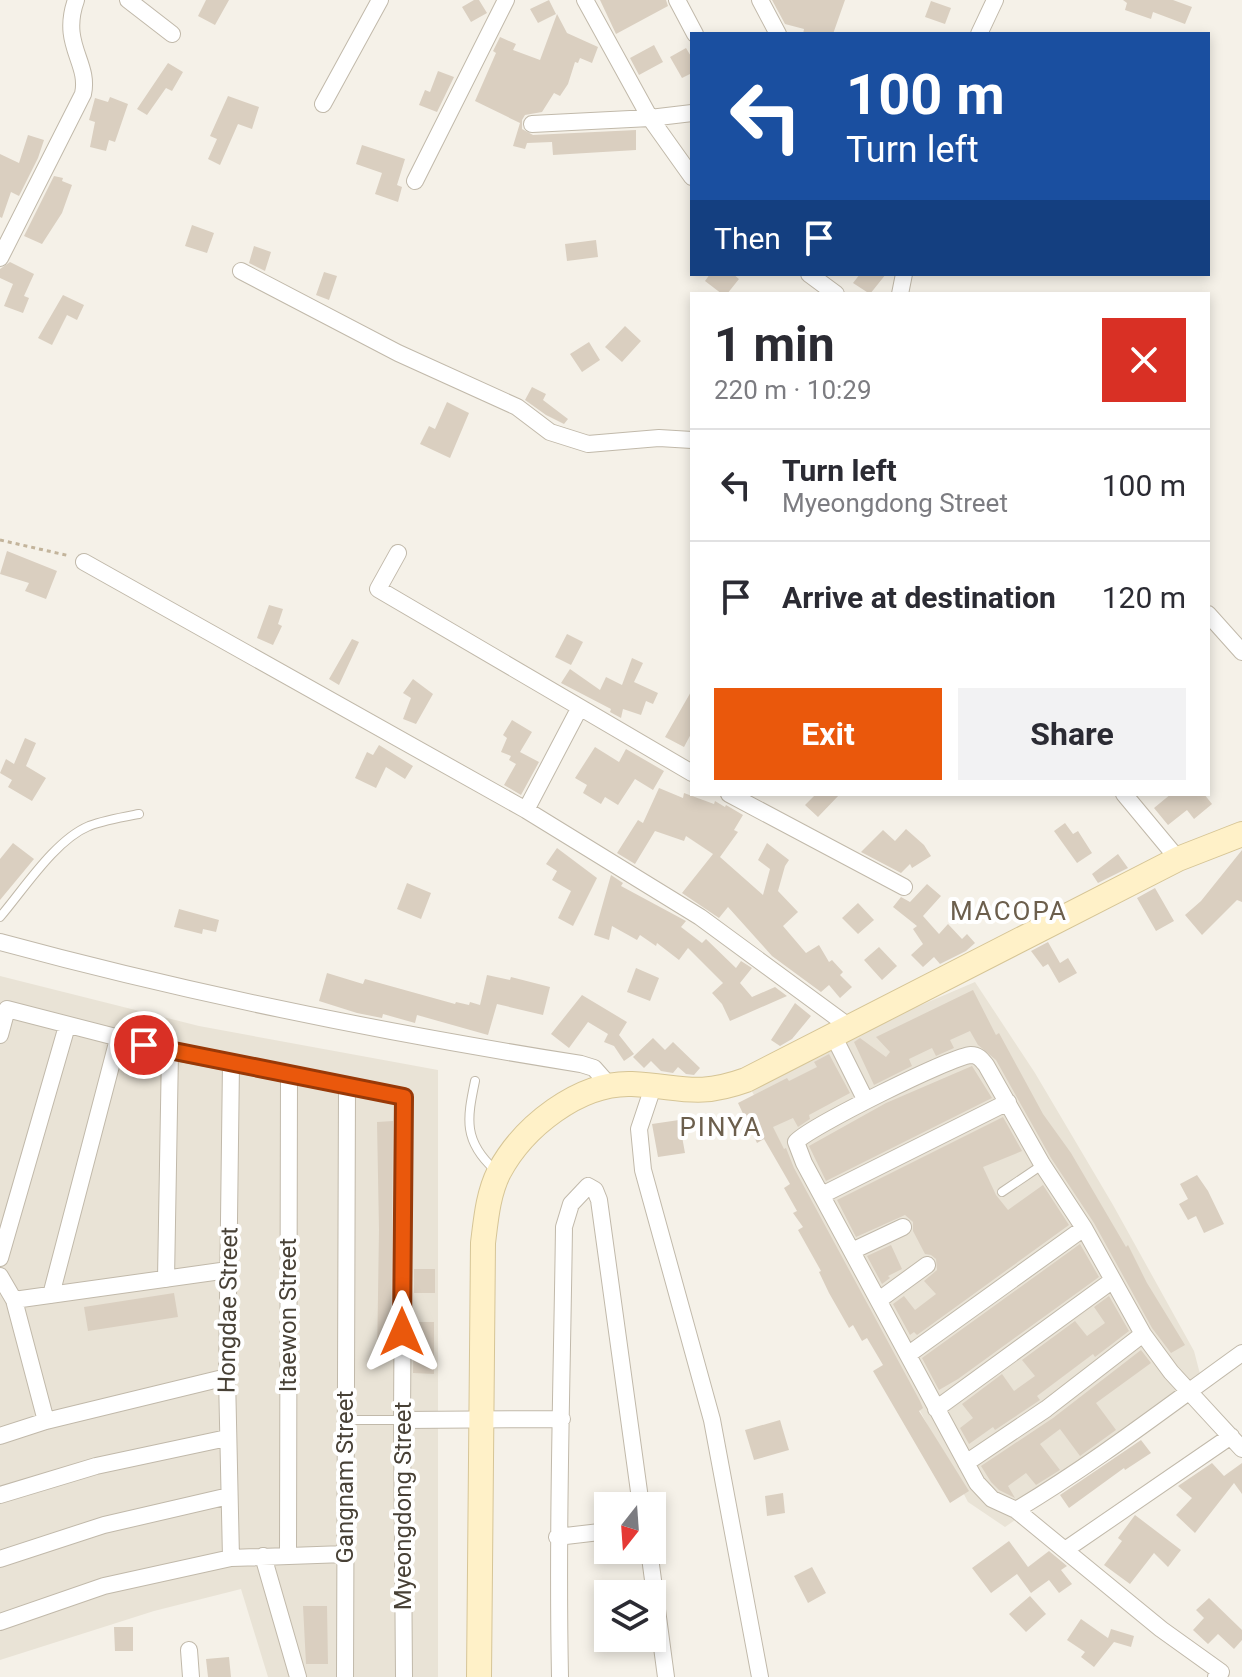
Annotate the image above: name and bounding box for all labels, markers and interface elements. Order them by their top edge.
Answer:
text: 100 m [846,62,1005,128]
icon: left [714,64,818,168]
text: Turn left [846,129,979,171]
icon: arrive [797,216,841,260]
text: Then [714,221,781,256]
text: 1 min [714,316,835,373]
button: close [1102,318,1186,402]
text: 220 m · 10:29 [714,375,872,405]
text: Turn left [782,453,897,488]
icon: left [714,463,758,507]
text: 100 m [1102,468,1186,503]
text: Myeongdong Street [782,488,1008,518]
icon: arrive [714,575,758,619]
text: Arrive at destination [782,580,1056,615]
text: 120 m [1102,580,1186,615]
button: Exit [714,688,942,780]
button: Share [958,688,1186,780]
district label: MACOPA [950,896,1068,926]
pin [110,1011,178,1079]
icon: arrive [122,1023,166,1067]
district label: PINYA [679,1112,763,1142]
street label: Hongdae Street [213,1227,243,1393]
street label: Itaewon Street [274,1238,302,1392]
position arrow [360,1290,444,1374]
street label: Gangnam Street [331,1390,359,1563]
street label: Myeongdong Street [389,1402,417,1610]
north arrow [594,1492,666,1564]
map controls [594,1492,666,1652]
button: layers [594,1580,666,1652]

